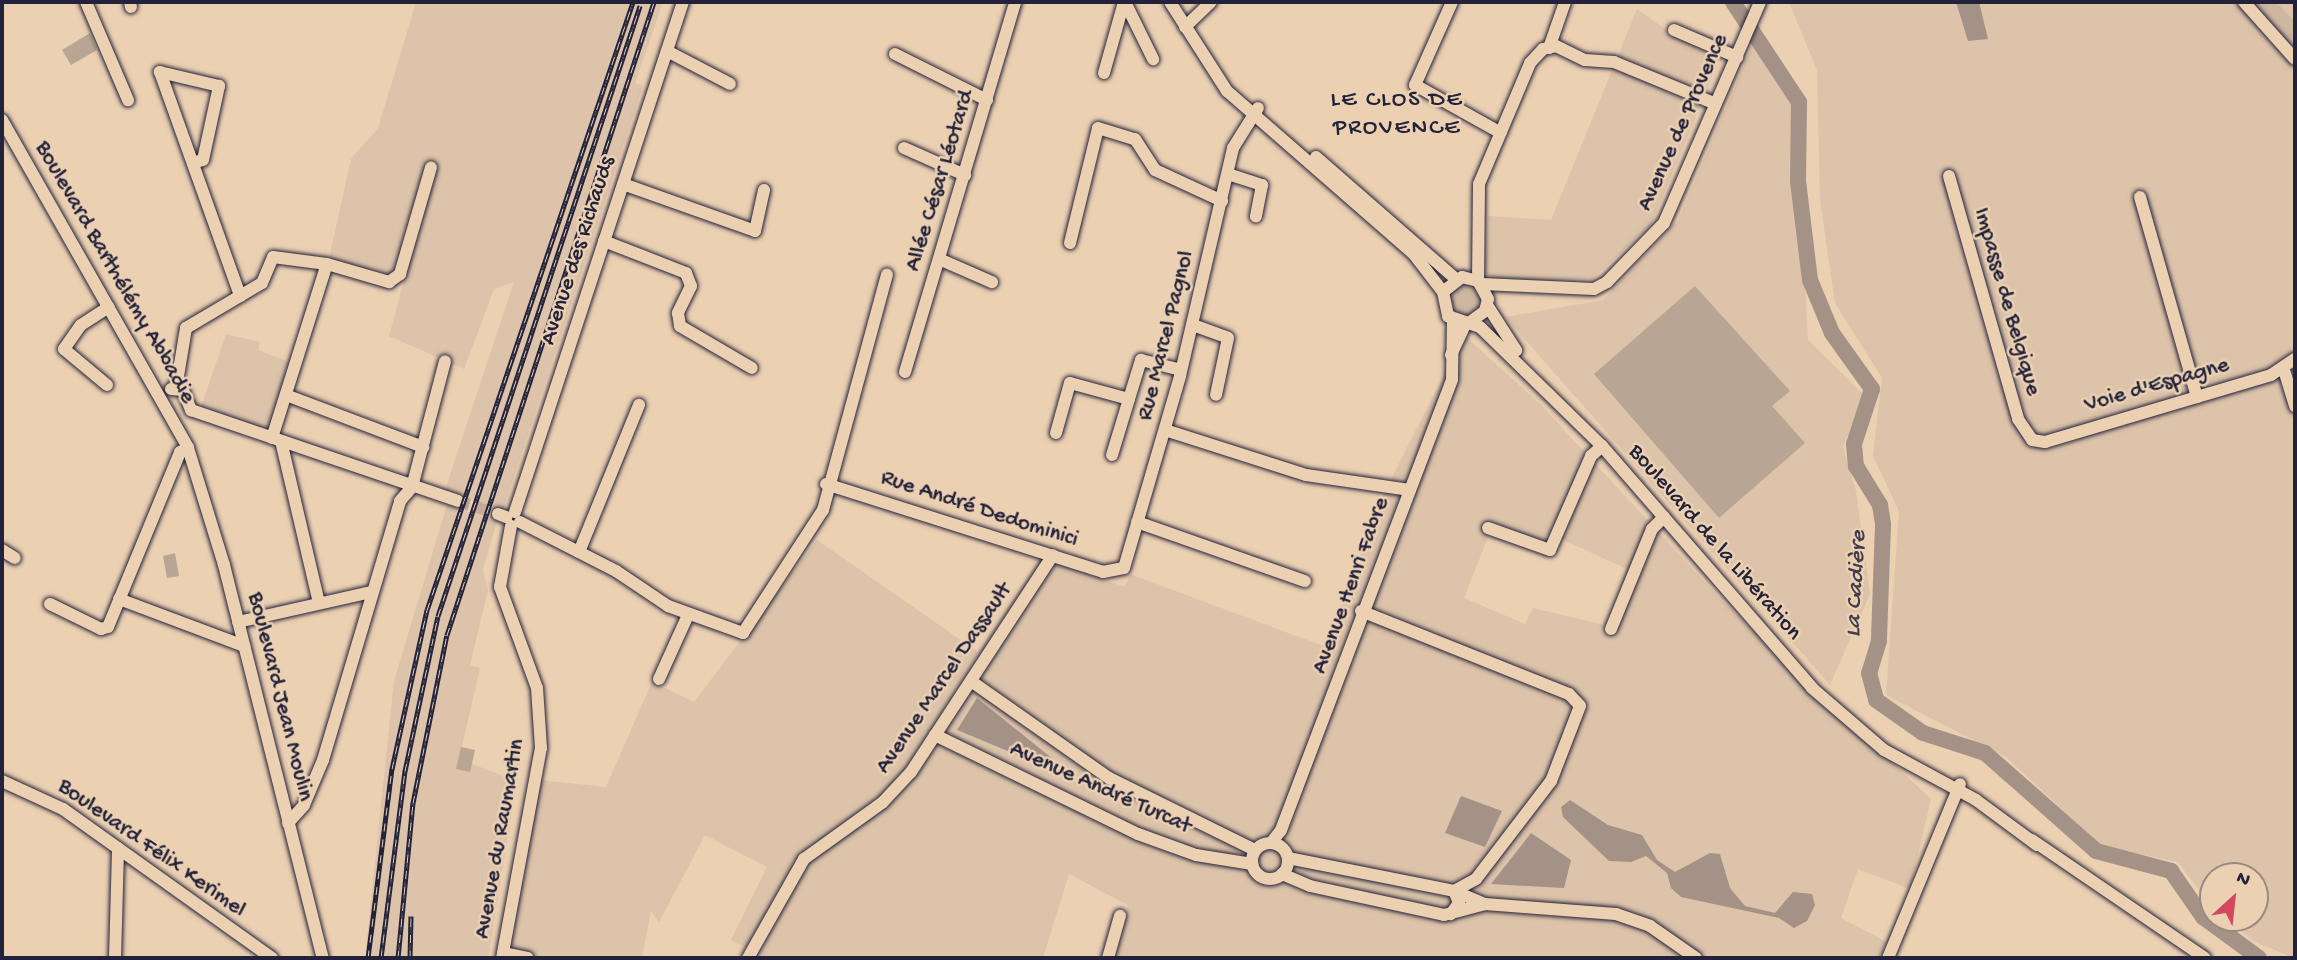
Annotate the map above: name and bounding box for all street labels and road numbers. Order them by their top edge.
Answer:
street label: Avenue de Provence [1633,30,1735,216]
street label: Allée César Léotard [900,87,982,275]
street label: Boulevard Barthélémy Abbadie [27,137,201,409]
street label: Avenue des Richauds [536,153,622,349]
street label: Impasse de Belgique [1966,205,2046,399]
street label: Rue Marcel Pagnol [1133,248,1201,424]
street label: Voie d'Espagne [2082,352,2232,420]
street label: Boulevard de la Libération [1621,439,1807,647]
street label: Rue André Dedominici [877,465,1081,555]
street label: Avenue Henri Fabre [1307,494,1397,678]
street label: Avenue Marcel Dassault [871,578,1019,780]
street label: Boulevard Jean Moulin [240,590,318,804]
street label: Avenue du Raumartin [470,737,532,941]
street label: Avenue André Turcat [1005,737,1195,841]
street label: Boulevard Félix Kerimel [52,774,250,924]

